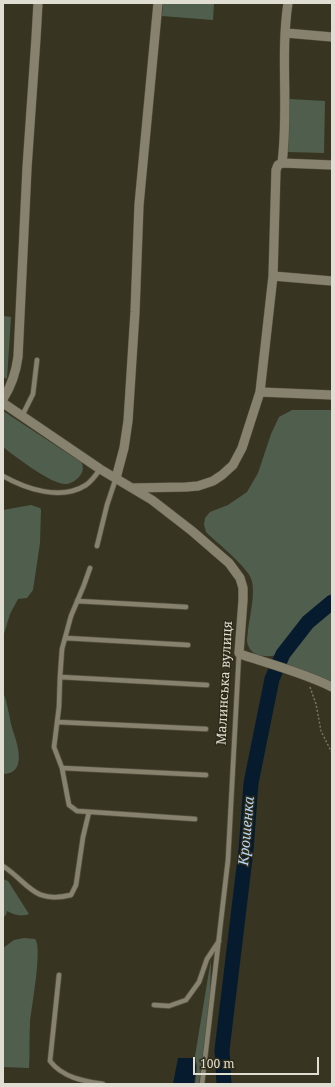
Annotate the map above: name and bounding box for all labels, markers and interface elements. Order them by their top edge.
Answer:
street label: Малинська вулиця [214,620,236,746]
water label: Крошенка [236,796,258,866]
scale bar [195,1049,321,1075]
text: 100 m [200,1055,235,1072]

